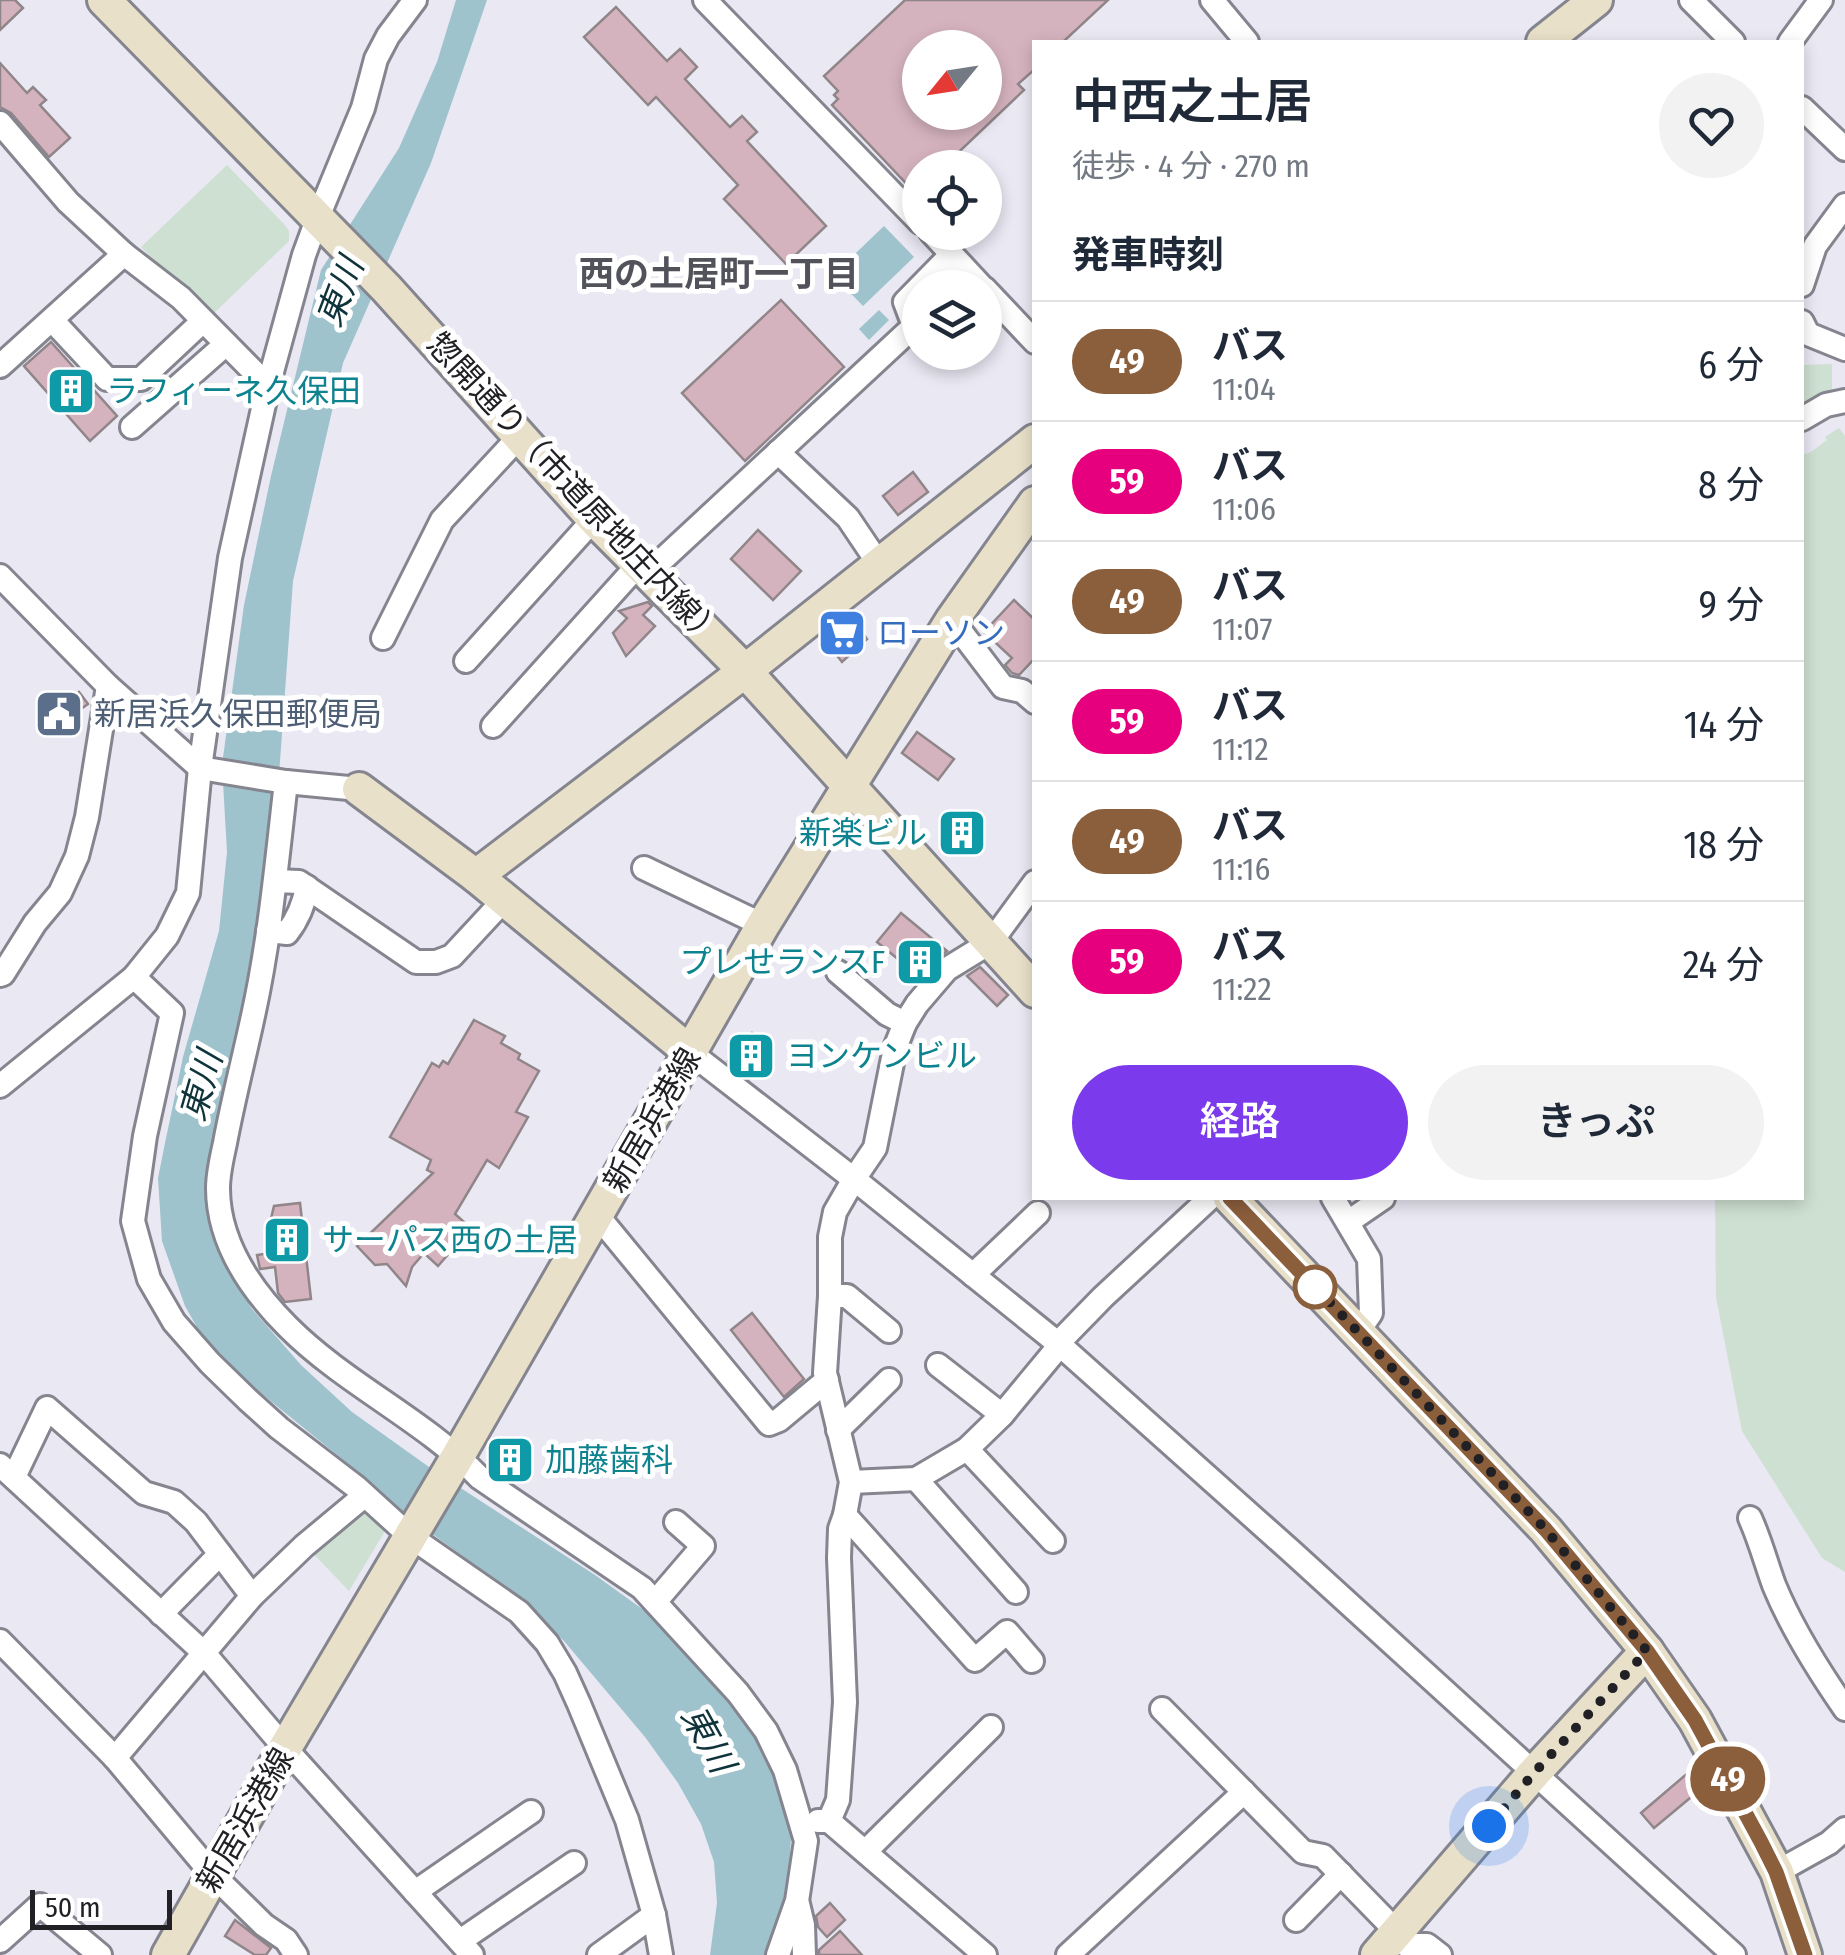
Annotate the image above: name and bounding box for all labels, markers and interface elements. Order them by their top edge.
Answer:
north arrow [902,30,1002,130]
map controls [902,30,1002,370]
text: 中西之土居 [1072,73,1312,131]
button: heart [1659,73,1764,178]
text: 徒歩 · 4 分 · 270 m [1072,147,1310,185]
button: locate [902,150,1002,250]
text: 発車時刻 [1072,232,1224,278]
water label: 東川 [308,248,374,332]
district label: 西の土居町一丁目 [579,253,859,295]
button: layers [902,270,1002,370]
text: バス [1212,323,1288,369]
street label: 惣開通り（市道原地庄内線） [419,325,731,655]
text: 49 [1109,340,1145,382]
text: 6 分 [1698,342,1764,388]
building icon: ラフィーネ久保田 [45,365,97,417]
text: 11:04 [1212,370,1275,408]
place label: ラフィーネ久保田 [106,372,361,410]
text: バス [1212,443,1288,489]
text: 59 [1110,460,1144,502]
text: 8 分 [1698,462,1764,508]
text: 11:06 [1212,490,1276,528]
text: バス [1212,563,1288,609]
text: 49 [1109,580,1145,622]
text: 9 分 [1699,582,1764,628]
supermarket icon: ローソン [816,607,868,659]
text: 11:07 [1212,610,1272,648]
place label: ローソン [877,614,1005,652]
text: バス [1212,683,1288,729]
public building icon: 新居浜久保田郵便局 [33,688,85,740]
place label: 新居浜久保田郵便局 [94,695,382,733]
text: 59 [1110,700,1144,742]
text: 14 分 [1684,702,1764,748]
text: 11:12 [1212,730,1269,768]
text: バス [1212,803,1288,849]
building icon: 新楽ビル [936,807,988,859]
place label: 新楽ビル [799,814,927,852]
text: 49 [1109,820,1145,862]
text: 18 分 [1683,822,1764,868]
text: 11:16 [1212,850,1270,888]
text: バス [1212,923,1288,969]
building icon: プレせランスF [894,936,946,988]
text: 59 [1110,940,1144,982]
text: 24 分 [1683,942,1764,988]
place label: プレせランスF [680,943,885,981]
text: 11:22 [1212,970,1272,1008]
building icon: ヨンケンビル [725,1030,777,1082]
place label: ヨンケンビル [786,1037,977,1075]
street label: 新居浜港線 [596,1041,708,1199]
water label: 東川 [171,1043,232,1125]
button: 経路 [1072,1065,1408,1180]
button: きっぷ [1428,1065,1764,1180]
building icon: サーパス西の土居 [261,1214,313,1266]
place label: サーパス西の土居 [322,1221,578,1259]
unlabelled marker [1294,1266,1336,1308]
building icon: 加藤歯科 [484,1434,536,1486]
place label: 加藤歯科 [545,1441,673,1479]
water label: 東川 [673,1698,745,1783]
street label: 新居浜港線 [189,1741,301,1899]
line badge: 49 [1683,1746,1773,1812]
text: 49 [1710,1758,1746,1800]
your location [1464,1801,1514,1851]
scale bar [30,1885,172,1930]
text: 50 m [45,1891,101,1924]

